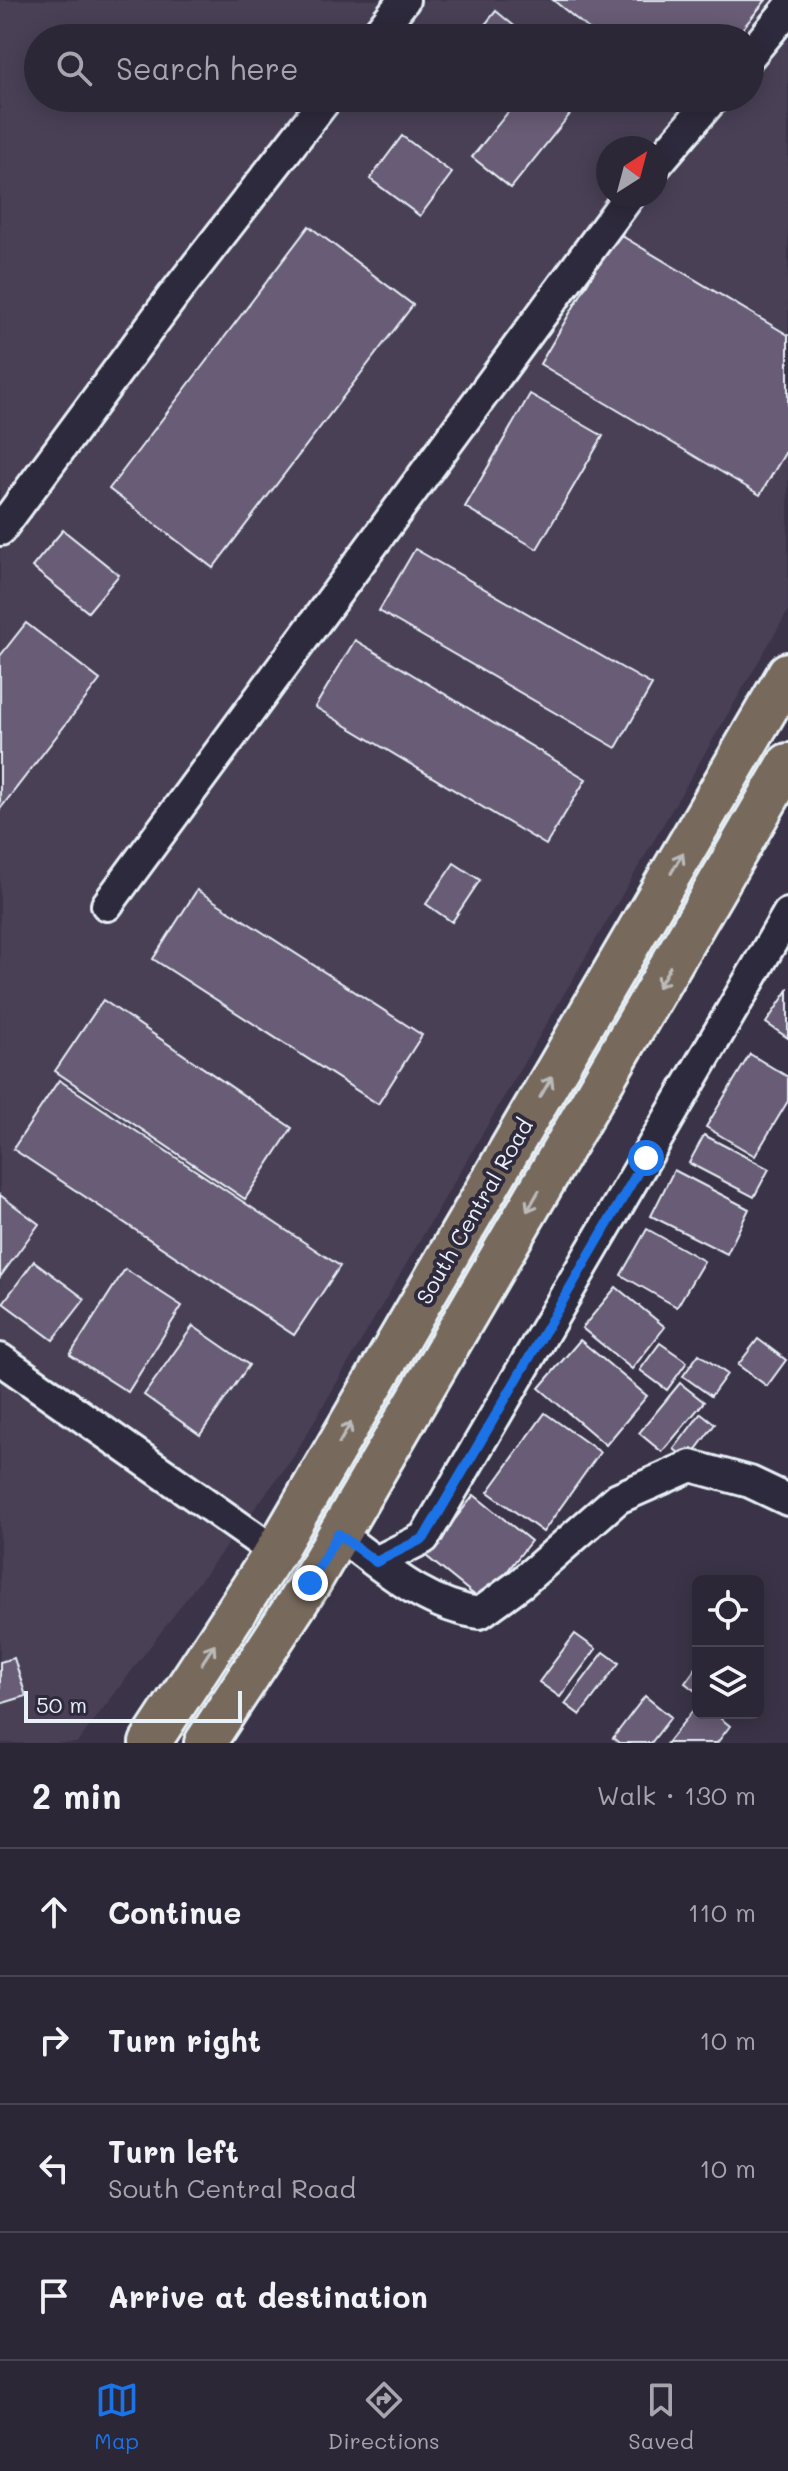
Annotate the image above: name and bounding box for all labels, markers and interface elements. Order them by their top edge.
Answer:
search box [24,24,764,112]
icon: search [52,46,96,90]
text: Search here [116,48,299,88]
north arrow [596,136,668,208]
one-way arrow [669,852,685,875]
one-way arrow [656,965,672,988]
one-way arrow [539,1076,554,1100]
street label: South Central Road [409,1113,539,1309]
route start [628,1140,664,1176]
one-way arrow [525,1189,541,1212]
one-way arrow [337,1422,353,1445]
route end [292,1565,328,1601]
map controls [692,1575,764,1719]
button: locate [692,1575,764,1647]
one-way arrow [200,1644,217,1666]
button: layers [692,1647,764,1719]
scale bar [24,1687,242,1723]
text: 50 m [36,1690,87,1719]
text: 2 min [32,1773,121,1818]
text: Walk · 130 m [597,1778,756,1812]
icon: ahead [32,1890,76,1934]
text: Continue [108,1892,241,1932]
text: 110 m [688,1895,756,1929]
icon: right [32,2018,76,2062]
text: Turn right [108,2020,261,2060]
text: 10 m [699,2023,756,2057]
text: Turn left [108,2131,239,2171]
icon: left [32,2146,76,2190]
text: 10 m [699,2151,756,2185]
text: South Central Road [108,2171,356,2205]
icon: arrive [32,2274,76,2318]
text: Arrive at destination [108,2276,428,2316]
tab: Map [94,2378,139,2455]
tab: Directions [328,2378,440,2455]
tab: Saved [628,2378,694,2455]

